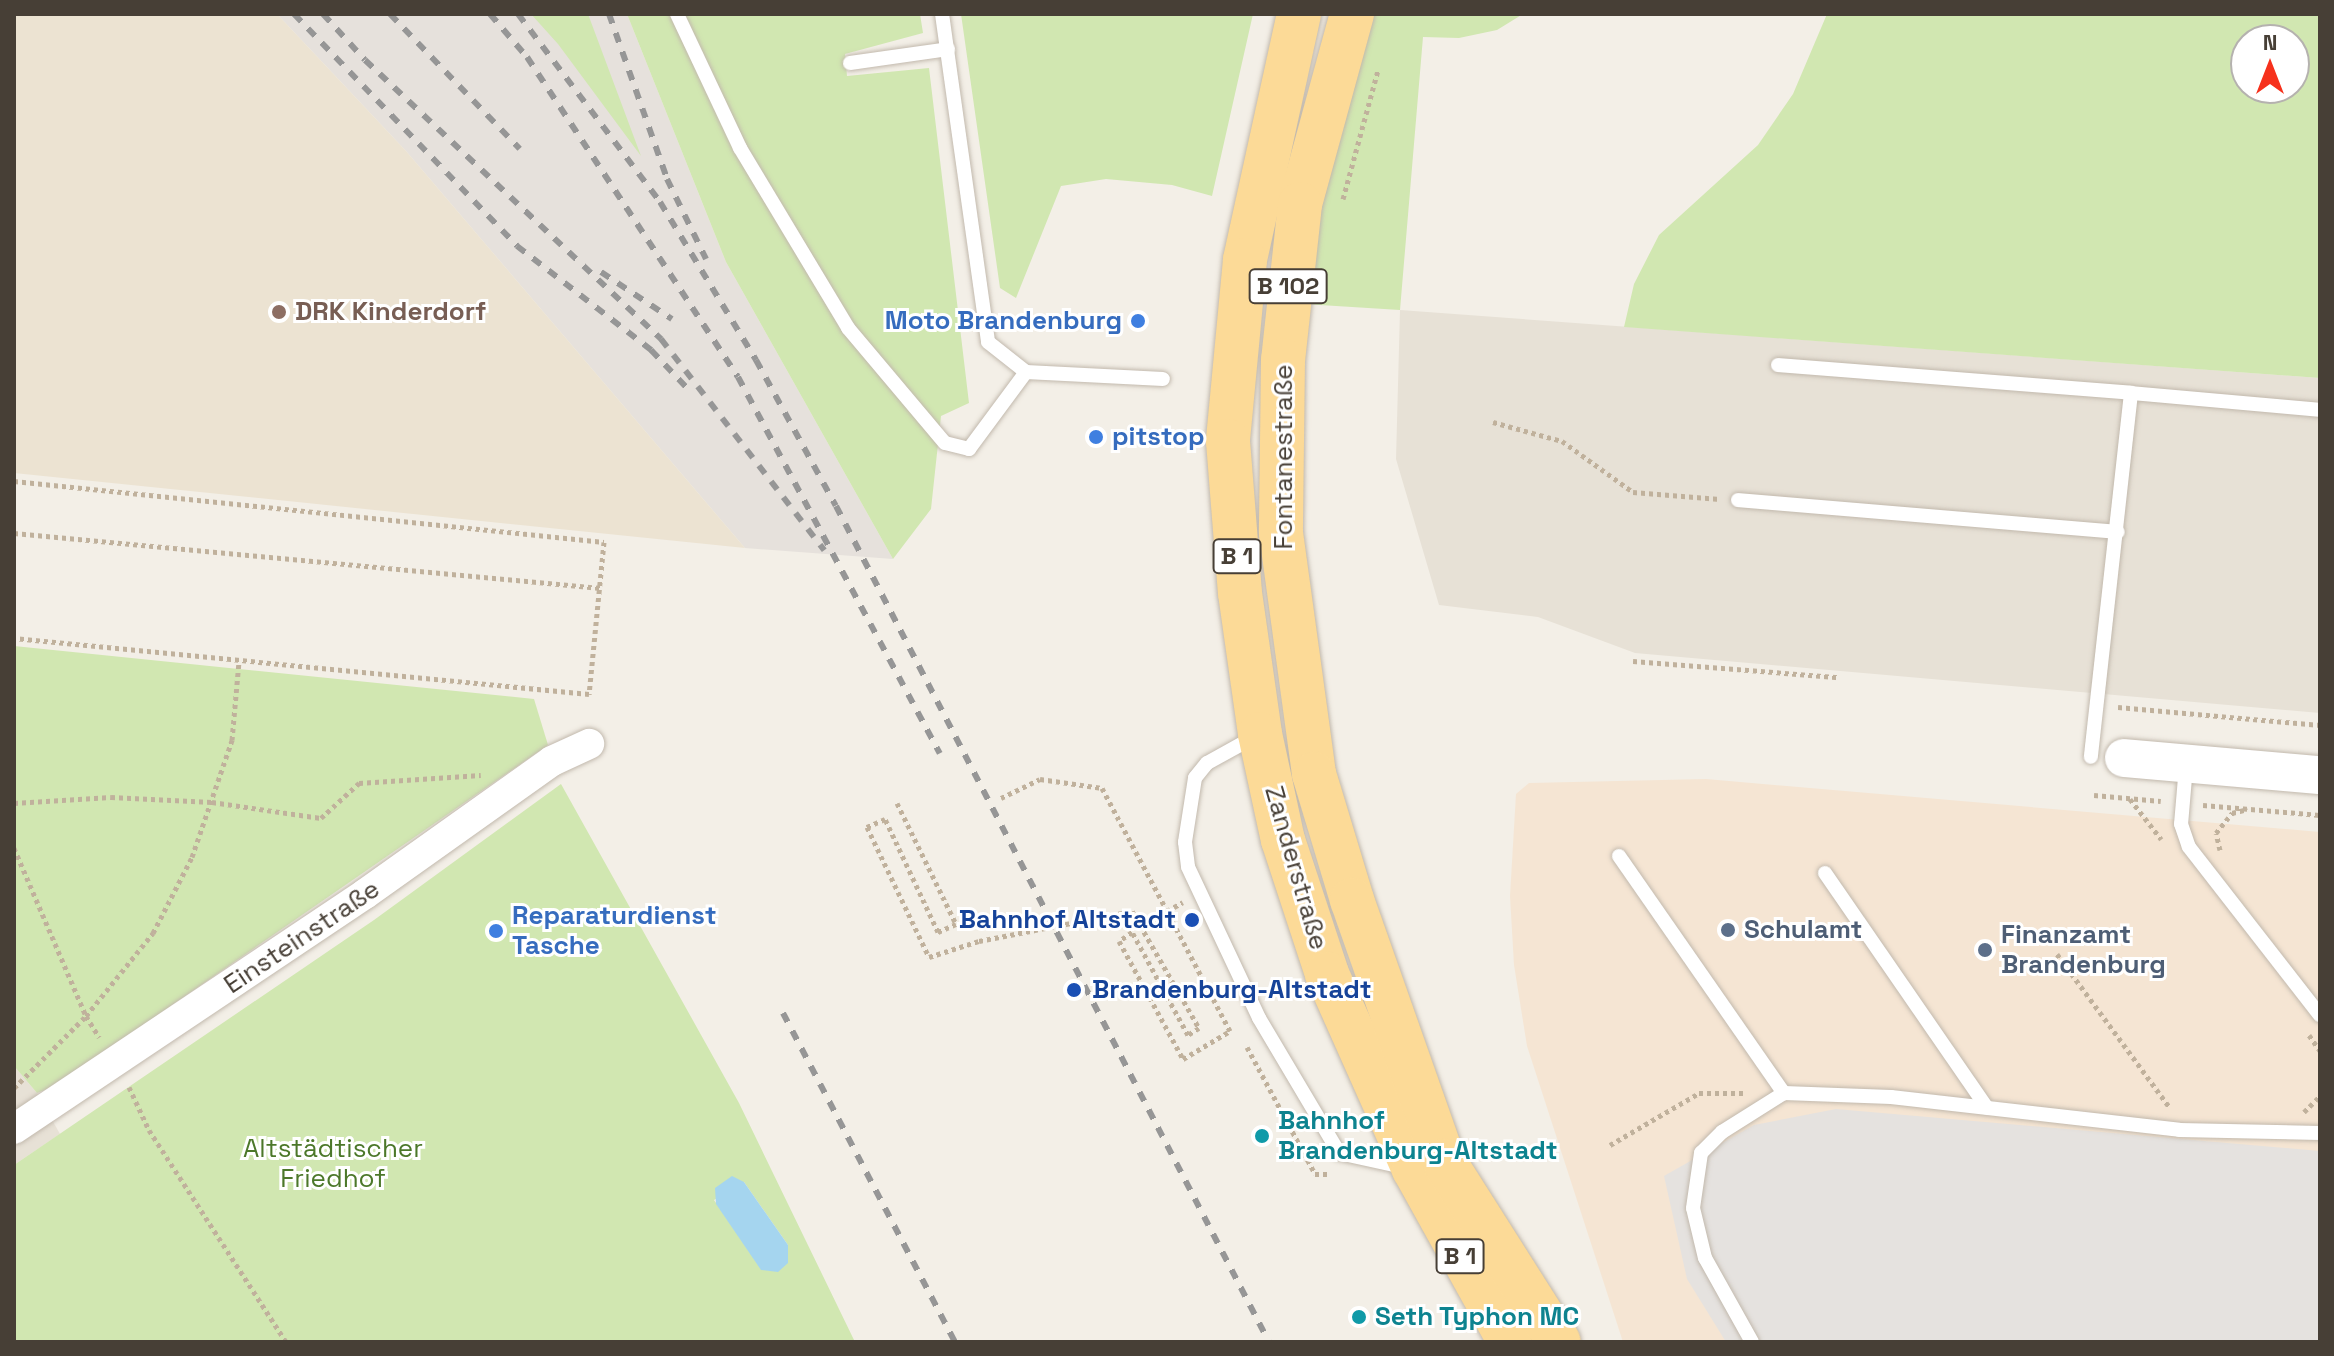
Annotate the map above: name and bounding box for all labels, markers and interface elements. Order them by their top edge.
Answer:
north arrow [2230,24,2310,104]
text: N [2263,28,2277,56]
road number: B 102 [1248,266,1328,306]
place label: DRK Kinderdorf [295,296,486,328]
marker: DRK Kinderdorf [270,303,288,321]
place label: Moto Brandenburg [885,305,1122,337]
marker: Moto Brandenburg [1129,312,1147,330]
street label: Fontanestraße [1268,364,1300,550]
place label: pitstop [1112,421,1205,453]
marker: pitstop [1087,428,1105,446]
road number: B 1 [1211,536,1263,576]
street label: Zanderstraße [1258,782,1334,954]
street label: Einsteinstraße [218,873,386,1001]
place label: Reparaturdienst Tasche [512,900,717,962]
place label: Bahnhof Altstadt [959,904,1176,936]
marker: Bahnhof Altstadt [1183,911,1201,929]
place label: Schulamt [1744,914,1862,946]
place label: Finanzamt Brandenburg [2001,919,2166,980]
marker: Schulamt [1719,921,1737,939]
marker: Reparaturdienst Tasche [487,922,505,940]
marker: Finanzamt Brandenburg [1976,941,1994,959]
place label: Brandenburg-Altstadt [1092,974,1372,1006]
marker: Brandenburg-Altstadt [1063,979,1085,1001]
place label: Bahnhof Brandenburg-Altstadt [1278,1105,1558,1166]
marker: Bahnhof Brandenburg-Altstadt [1253,1127,1271,1145]
park label: Altstädtischer Friedhof [243,1133,423,1194]
road number: B 1 [1434,1236,1486,1276]
place label: Seth Typhon MC [1375,1301,1580,1333]
marker: Seth Typhon MC [1350,1308,1368,1326]

